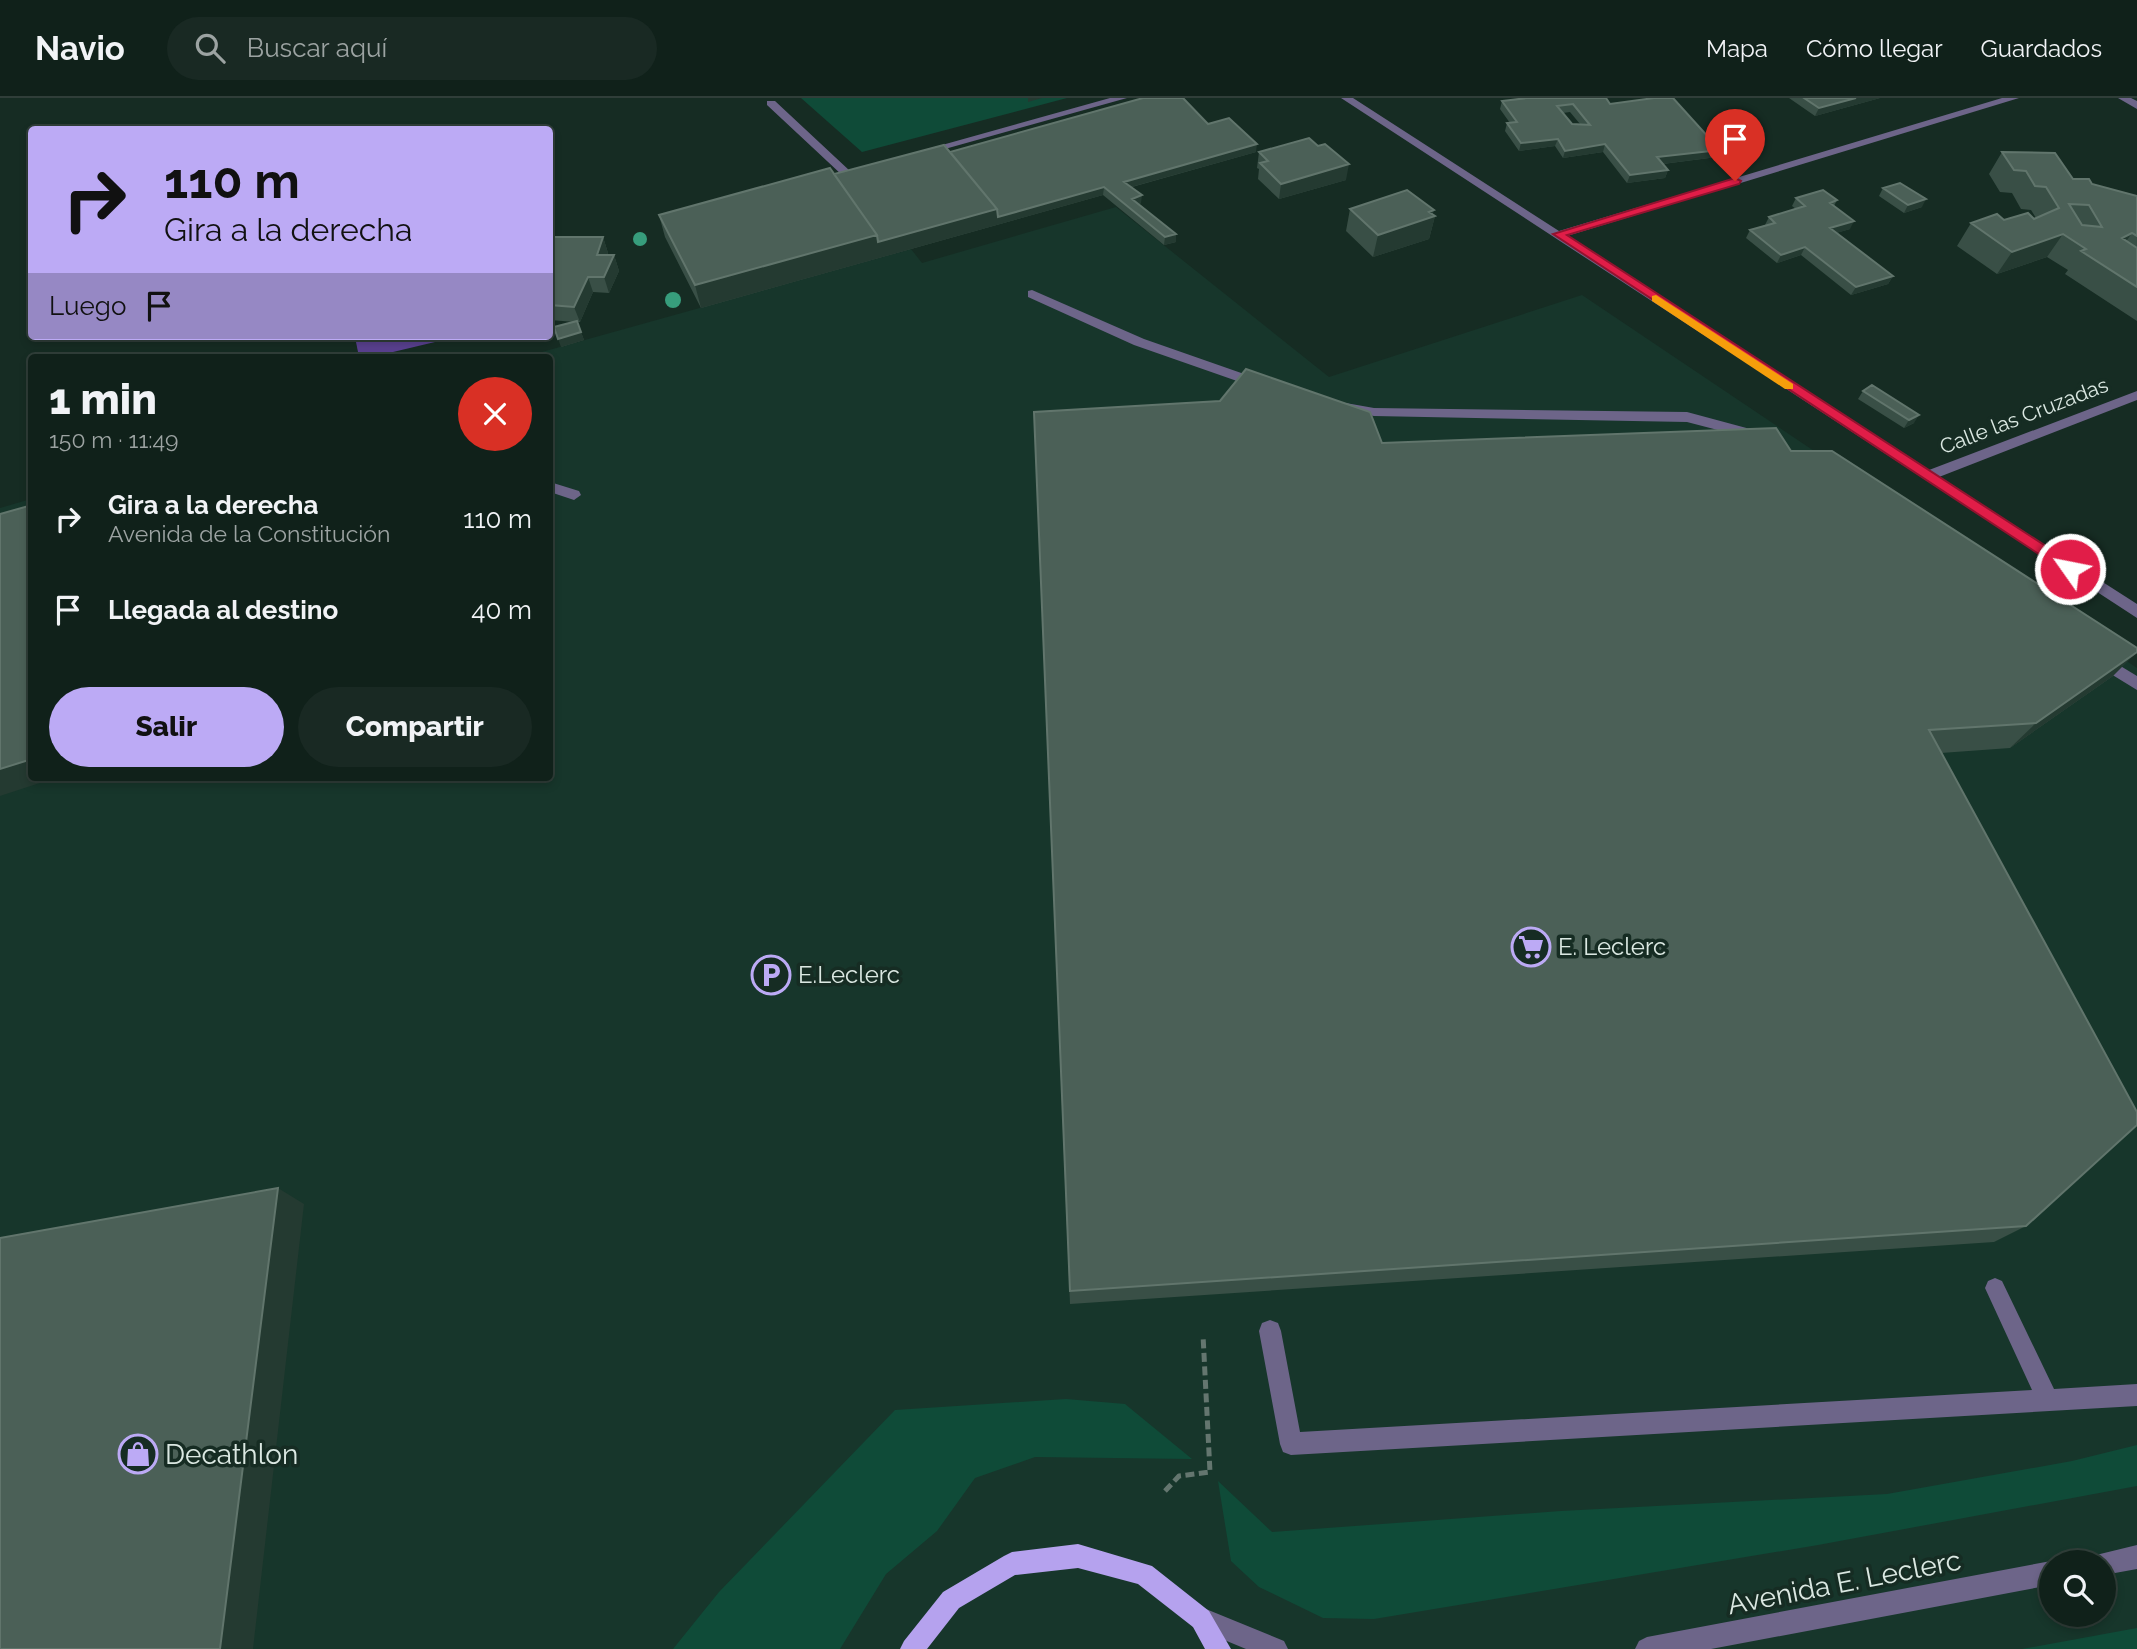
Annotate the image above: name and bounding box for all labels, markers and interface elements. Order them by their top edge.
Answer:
search box [167,17,657,80]
text: Navio [35,29,125,68]
icon: search [191,29,229,67]
text: Buscar aquí [247,33,387,63]
text: Mapa [1706,34,1768,63]
text: Cómo llegar [1806,34,1943,63]
text: Guardados [1981,34,2102,63]
pin [1705,109,1765,181]
icon: arrive [1716,120,1754,158]
text: 110 m [164,152,300,209]
icon: right [49,154,140,245]
text: Gira a la derecha [164,211,412,248]
icon: arrive [140,287,178,325]
text: Luego [49,291,126,321]
street label: Calle las Cruzadas [1936,372,2112,459]
text: 1 min [49,375,157,424]
button: close [458,377,532,451]
text: 150 m · 11:49 [49,426,179,453]
text: Gira a la derecha [108,490,318,520]
icon: right [49,500,87,538]
text: 110 m [463,504,532,534]
text: Avenida de la Constitución [108,520,390,547]
position arrow [2033,532,2107,606]
icon: arrive [49,591,87,629]
text: Llegada al destino [108,595,338,625]
text: 40 m [471,595,532,625]
button: Salir [49,687,284,767]
button: Compartir [298,687,532,767]
supermarket icon: E. Leclerc [1510,926,1552,968]
place label: E. Leclerc [1558,932,1666,961]
parking icon: E.Leclerc [750,954,792,996]
place label: E.Leclerc [798,960,900,989]
shop icon: Decathlon [117,1433,159,1475]
place label: Decathlon [165,1438,298,1471]
street label: Avenida E. Leclerc [1725,1544,1964,1621]
map controls [2039,1550,2116,1627]
button: search [2039,1550,2116,1627]

